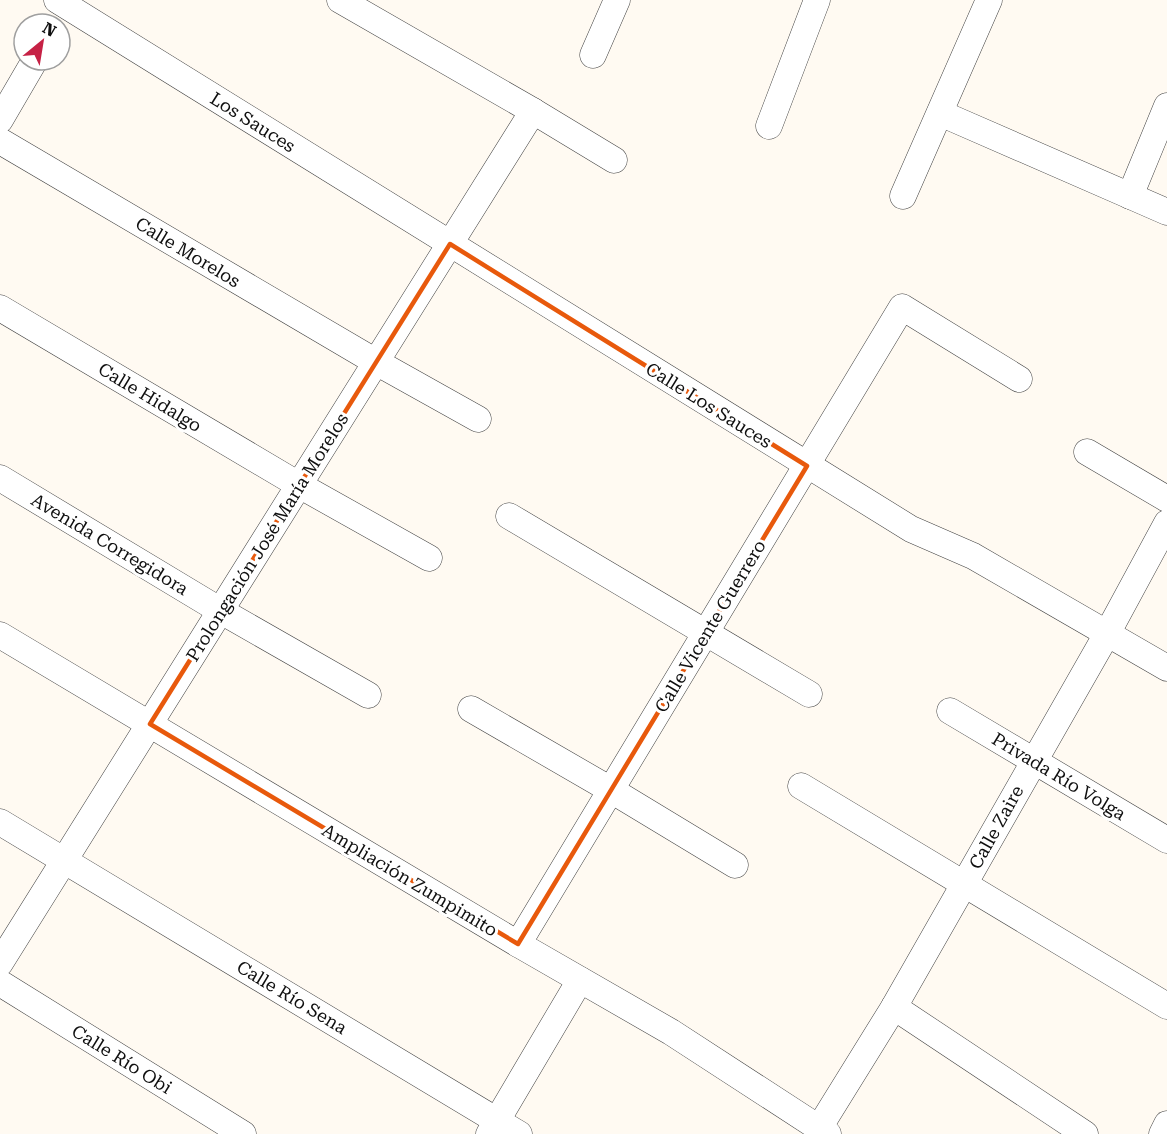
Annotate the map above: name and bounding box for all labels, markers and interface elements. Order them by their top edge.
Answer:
north arrow [12,12,72,72]
text: N [39,18,59,41]
street label: Los Sauces [207,88,299,156]
street label: Calle Morelos [132,213,244,291]
street label: Calle Hidalgo [95,358,205,436]
street label: Calle Los Sauces [642,358,776,452]
street label: Prolongación José María Morelos [182,409,352,665]
street label: Avenida Corregidora [28,489,192,599]
street label: Calle Vicente Guerrero [650,536,770,716]
street label: Privada Río Volga [988,728,1130,824]
street label: Calle Zaire [964,781,1028,872]
street label: Ampliación Zumpimito [319,819,501,941]
street label: Calle Río Sena [233,956,351,1038]
street label: Calle Río Obi [68,1020,176,1098]

